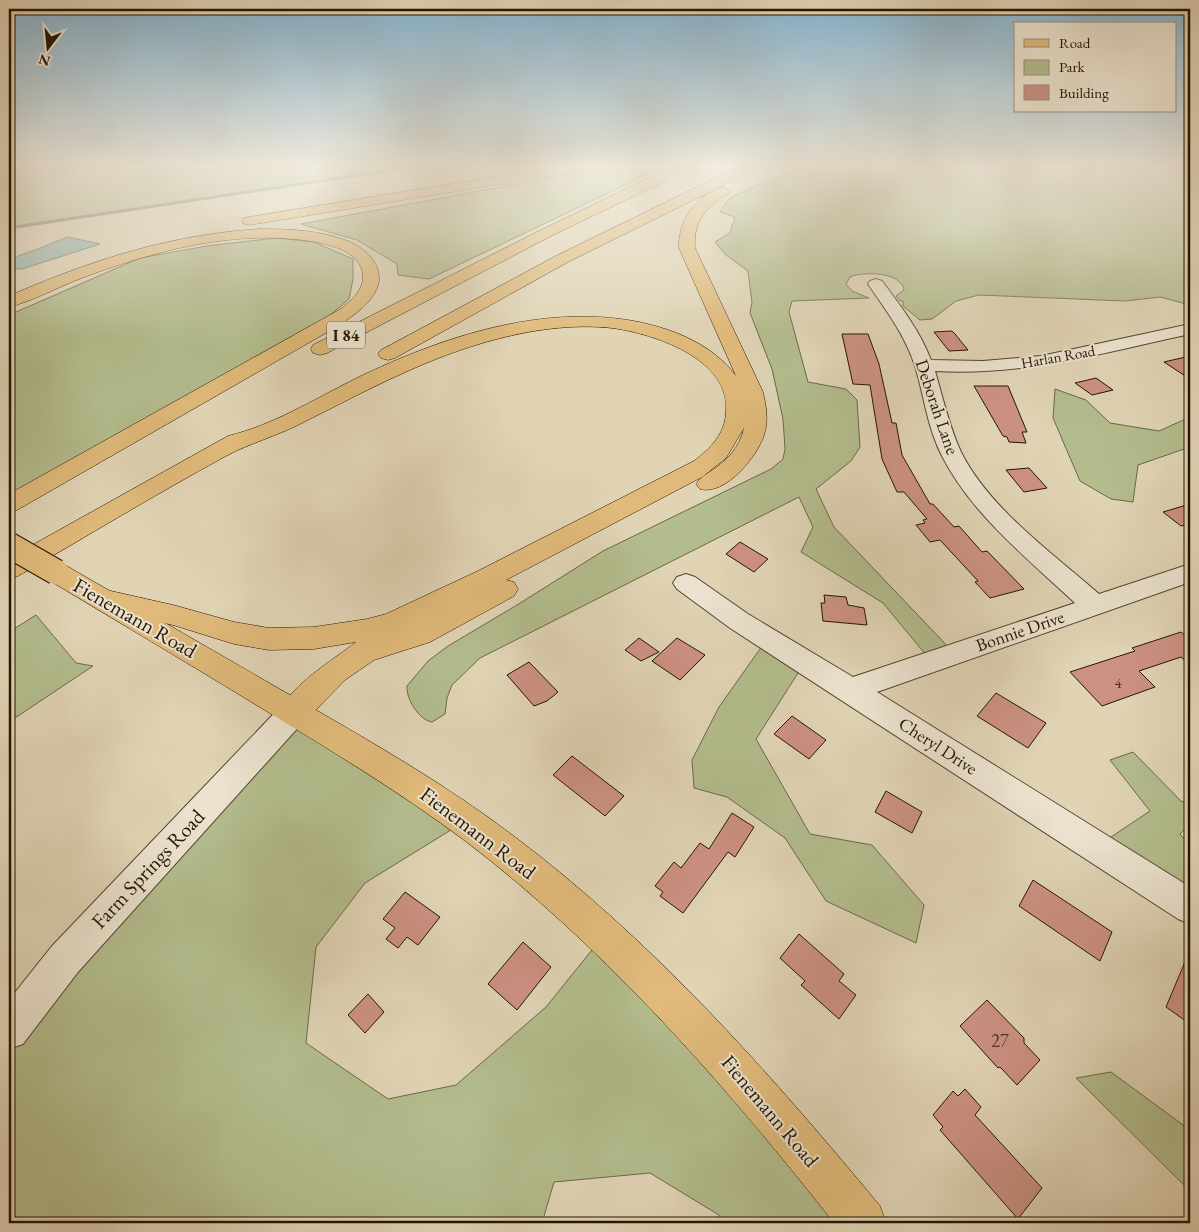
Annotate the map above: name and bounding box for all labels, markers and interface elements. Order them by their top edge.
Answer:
north arrow [22,22,72,72]
legend [1014,22,1176,112]
text: Road [1059,33,1091,52]
text: N [36,50,52,71]
text: Park [1059,57,1086,76]
text: Building [1059,83,1109,102]
road number: I 84 [327,322,365,348]
street label: Harlan Road [1019,341,1097,372]
street label: Deborah Lane [910,356,964,457]
street label: Fienemann Road [69,571,202,664]
street label: Bonnie Drive [973,605,1067,656]
house number: 4 [1114,673,1122,692]
street label: Cheryl Drive [895,712,982,780]
street label: Fienemann Road [415,780,542,885]
street label: Farm Springs Road [85,803,210,934]
house number: 27 [991,1029,1009,1052]
street label: Fienemann Road [716,1049,825,1173]

